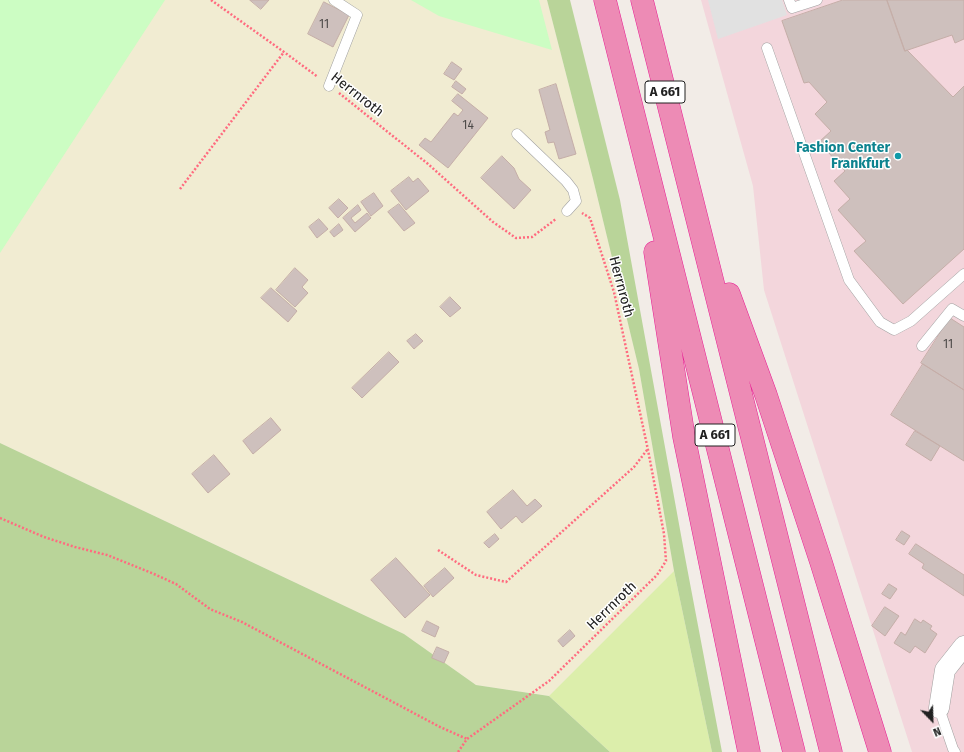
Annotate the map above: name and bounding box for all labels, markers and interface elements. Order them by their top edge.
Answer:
house number: 11 [319,18,329,32]
street label: Herrnroth [327,69,387,121]
road number: A 661 [645,81,685,103]
house number: 14 [462,119,474,133]
place label: Fashion Center Frankfurt [796,140,890,172]
marker: Fashion Center Frankfurt [893,151,903,161]
street label: Herrnroth [605,255,637,319]
house number: 11 [943,338,953,352]
road number: A 661 [695,424,735,446]
street label: Herrnroth [584,578,640,634]
north arrow [912,700,952,740]
text: N [931,724,943,739]

